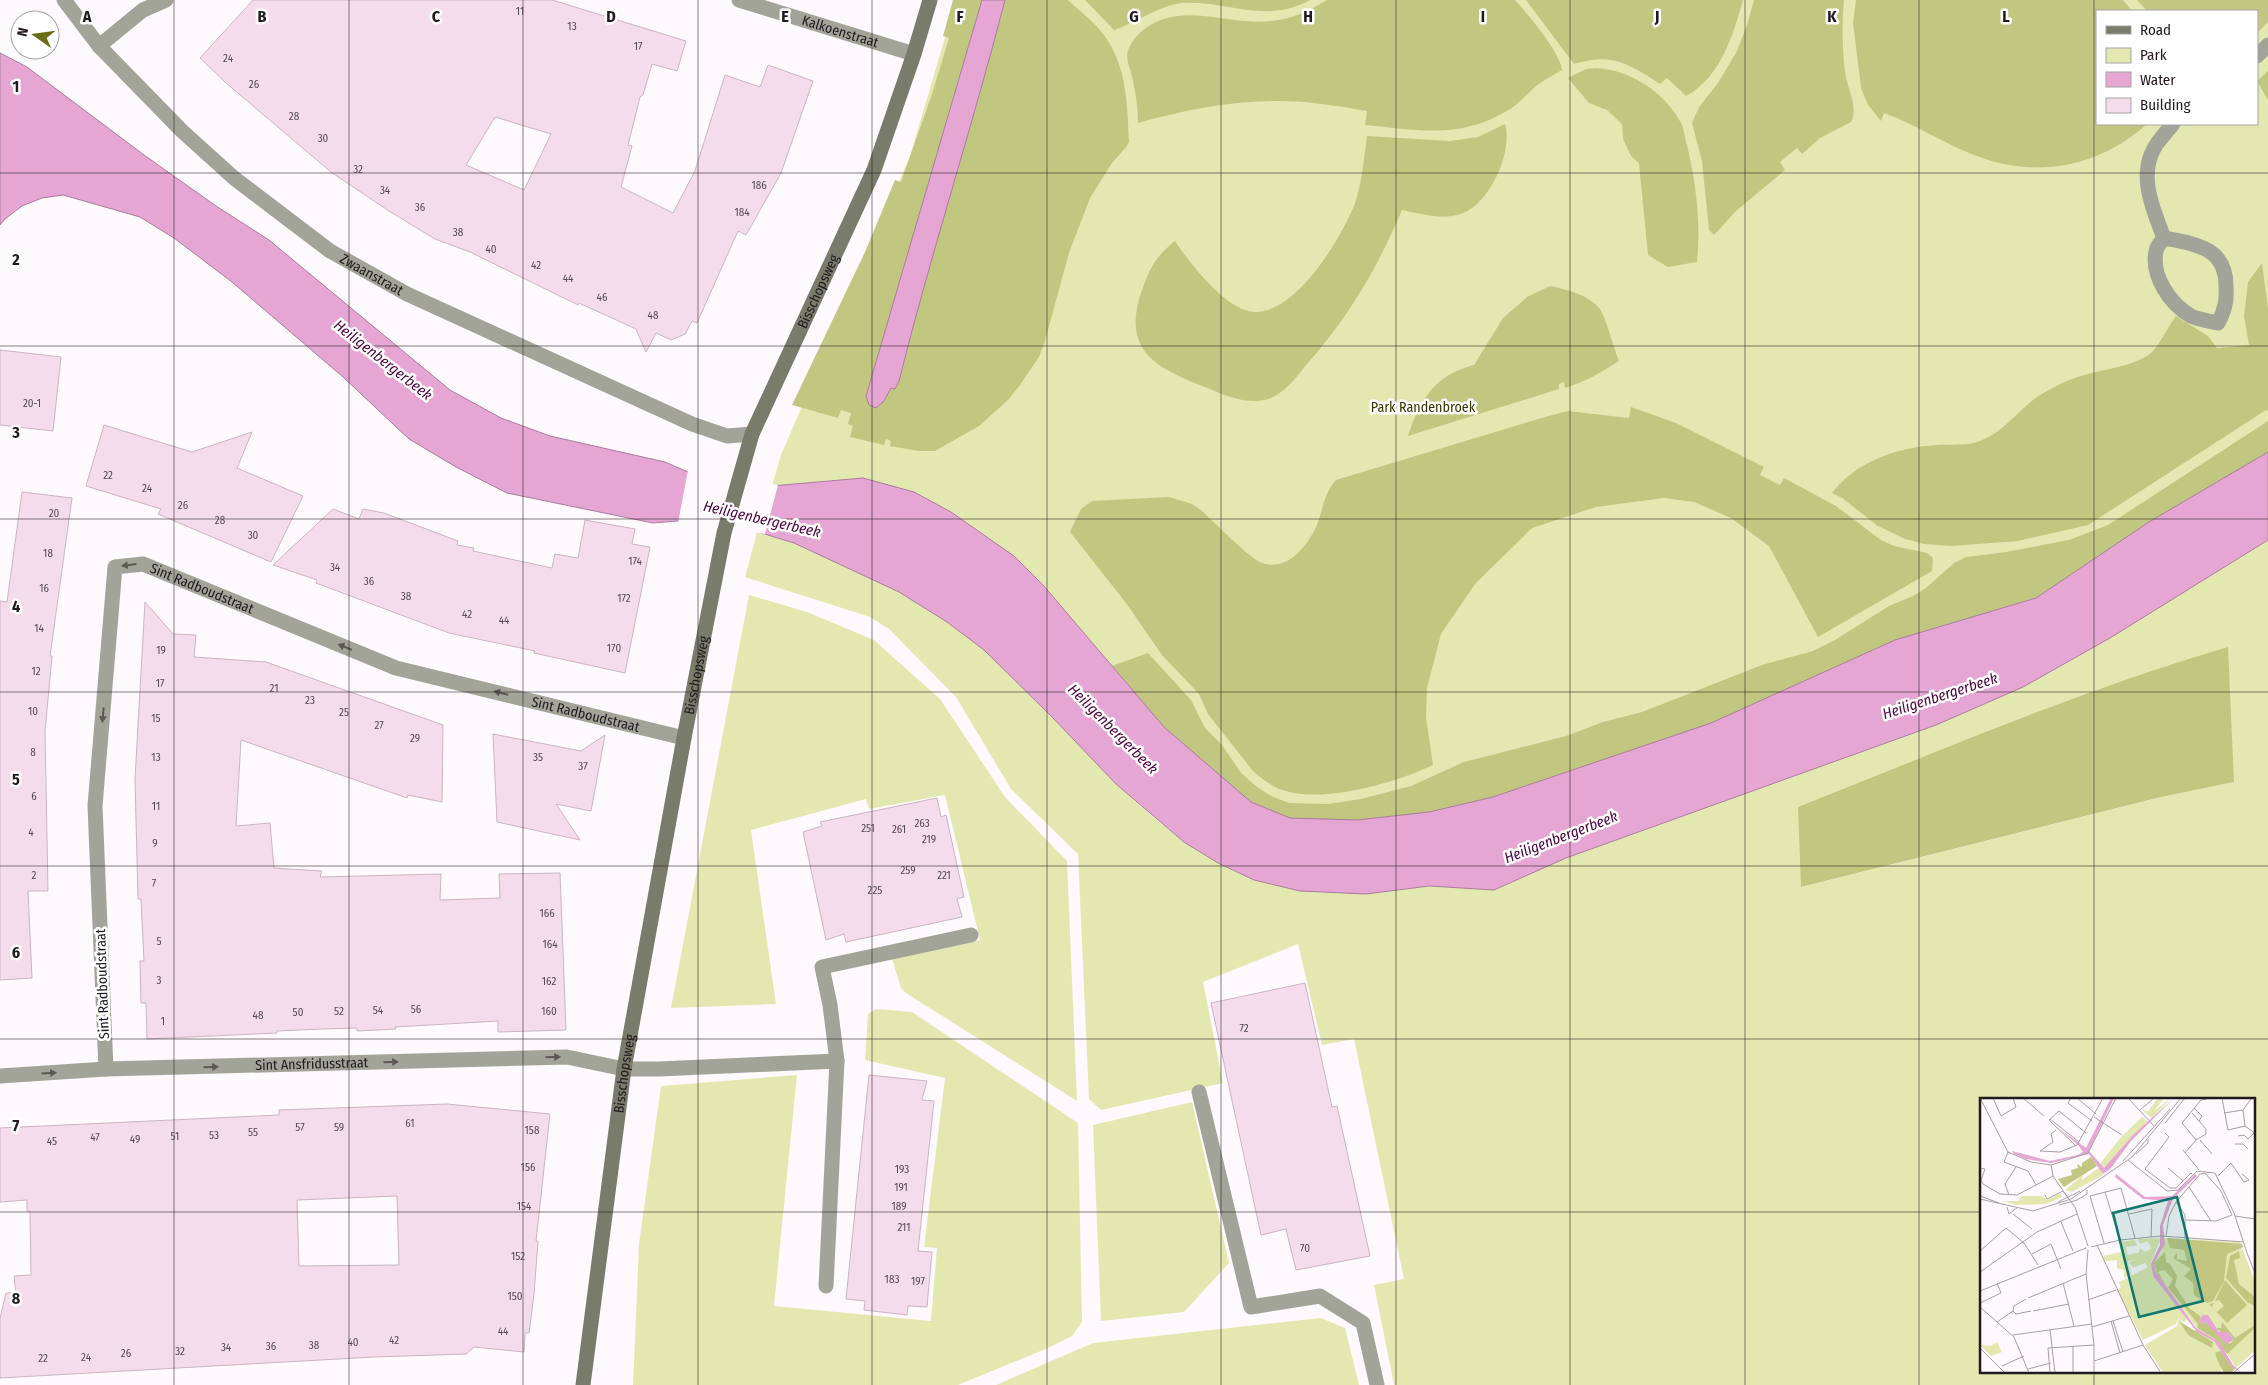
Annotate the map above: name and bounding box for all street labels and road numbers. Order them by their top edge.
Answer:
street label: Kalkoenstraat [800,12,881,52]
street label: Zwaanstraat [337,250,406,299]
street label: Bisschopsweg [794,251,843,331]
street label: Sint Radboudstraat [147,560,257,618]
street label: Bisschopsweg [681,634,713,716]
street label: Sint Radboudstraat [530,693,642,736]
street label: Sint Radboudstraat [92,928,113,1039]
street label: Bisschopsweg [610,1032,639,1114]
street label: Sint Ansfridusstraat [255,1054,369,1074]

